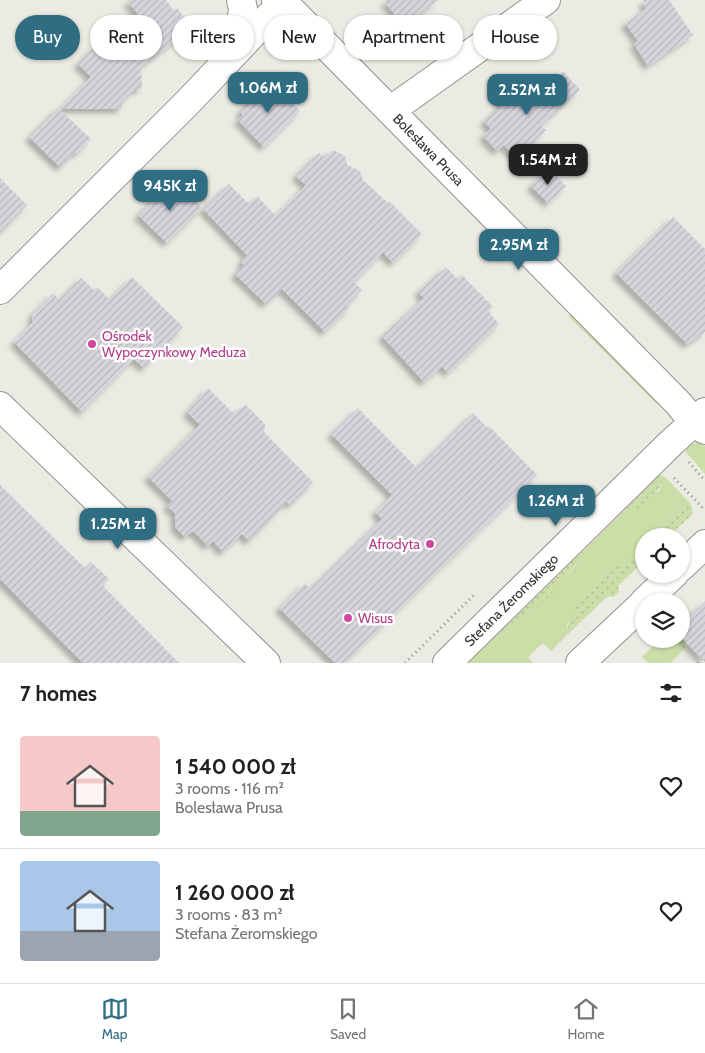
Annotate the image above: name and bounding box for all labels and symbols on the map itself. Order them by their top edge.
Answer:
pin: 1.06M zł [216,72,320,114]
pin: 2.52M zł [475,74,579,116]
street label: Bolesława Prusa [389,110,468,190]
pin: 1.54M zł [496,144,600,186]
pin: 945K zł [124,170,216,212]
pin: 2.95M zł [467,228,571,271]
place label: Ośrodek Wypoczynkowy Meduza [102,327,247,361]
marker: Ośrodek Wypoczynkowy Meduza [86,338,98,350]
pin: 1.26M zł [504,484,608,527]
pin: 1.25M zł [66,508,170,550]
place label: Afrodyta [369,535,420,553]
marker: Afrodyta [424,538,436,550]
street label: Stefana Żeromskiego [460,550,562,650]
place label: Wisus [358,609,393,627]
marker: Wisus [342,612,354,624]

